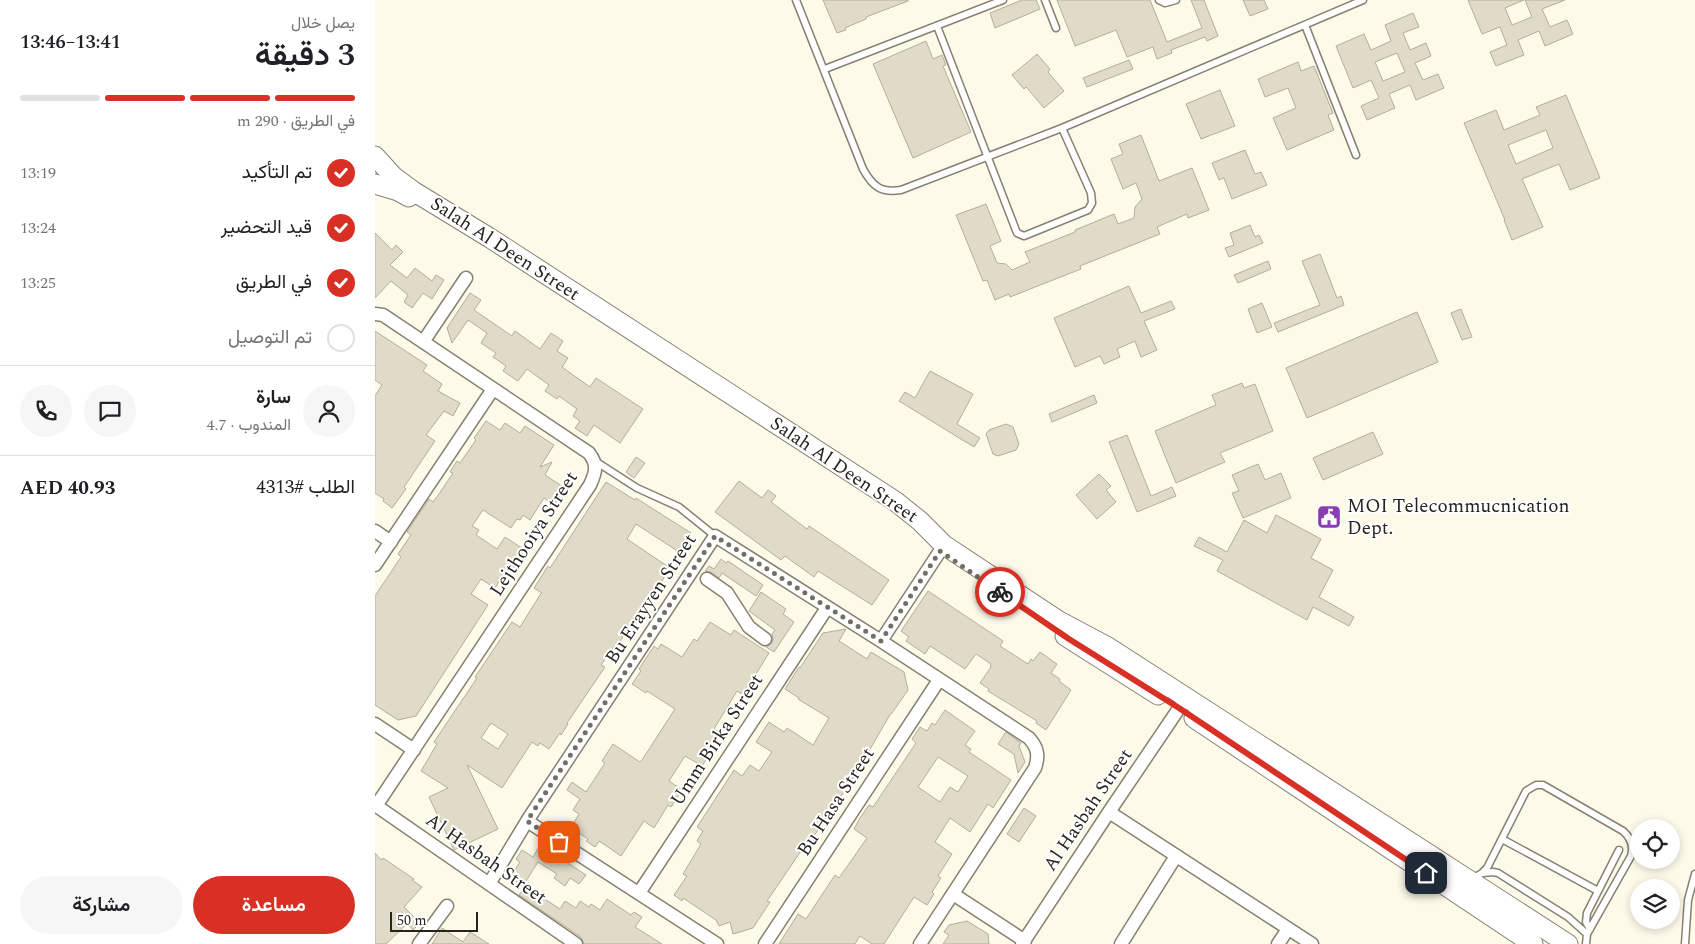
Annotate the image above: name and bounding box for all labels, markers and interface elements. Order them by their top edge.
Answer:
text: يصل خلال [291,11,355,35]
text: 13:41–13:46 [20,28,121,57]
text: 3 دقيقة [255,31,355,80]
text: في الطريق · 290 m [237,109,355,133]
text: تم التأكيد [242,158,312,187]
icon: check [327,159,355,187]
text: 13:19 [20,161,56,185]
street label: Salah Al Deen Street [424,190,586,309]
text: قيد التحضير [221,213,312,242]
icon: check [327,214,355,242]
text: 13:24 [20,216,56,240]
text: في الطريق [236,268,312,297]
icon: check [327,269,355,297]
text: 13:25 [20,271,56,295]
text: تم التوصيل [228,323,312,352]
text: سارة [256,383,291,412]
button: phone [20,385,72,437]
button: chat [84,385,136,437]
button: person [303,385,355,437]
street label: Salah Al Deen Street [764,409,924,531]
text: المندوب · 4.7 [206,413,291,437]
street label: Lejthooiya Street [482,465,586,603]
text: الطلب #4313 [256,473,355,502]
text: AED 40.93 [20,474,115,503]
place label: MOI Telecommucnication Dept. [1347,492,1570,543]
public building icon: MOI Telecommucnication Dept. [1316,504,1342,530]
street label: Bu Erayyen Street [598,528,704,670]
courier [975,567,1025,617]
icon: bike [986,578,1014,606]
street label: Umm Birka Street [663,668,771,812]
street label: Bu Hasa Street [790,742,882,862]
street label: Al Hasbah Street [1036,743,1140,877]
street label: Al Hasbah Street [419,806,553,912]
map controls [1630,819,1680,929]
button: locate [1630,819,1680,869]
pin [538,821,580,863]
icon: bag [545,828,573,856]
pin [1405,852,1447,894]
icon: home [1412,859,1440,887]
button: مشاركة [20,876,183,934]
button: مساعدة [193,876,355,934]
button: layers [1630,879,1680,929]
scale bar [390,909,477,932]
text: 50 m [397,910,427,931]

